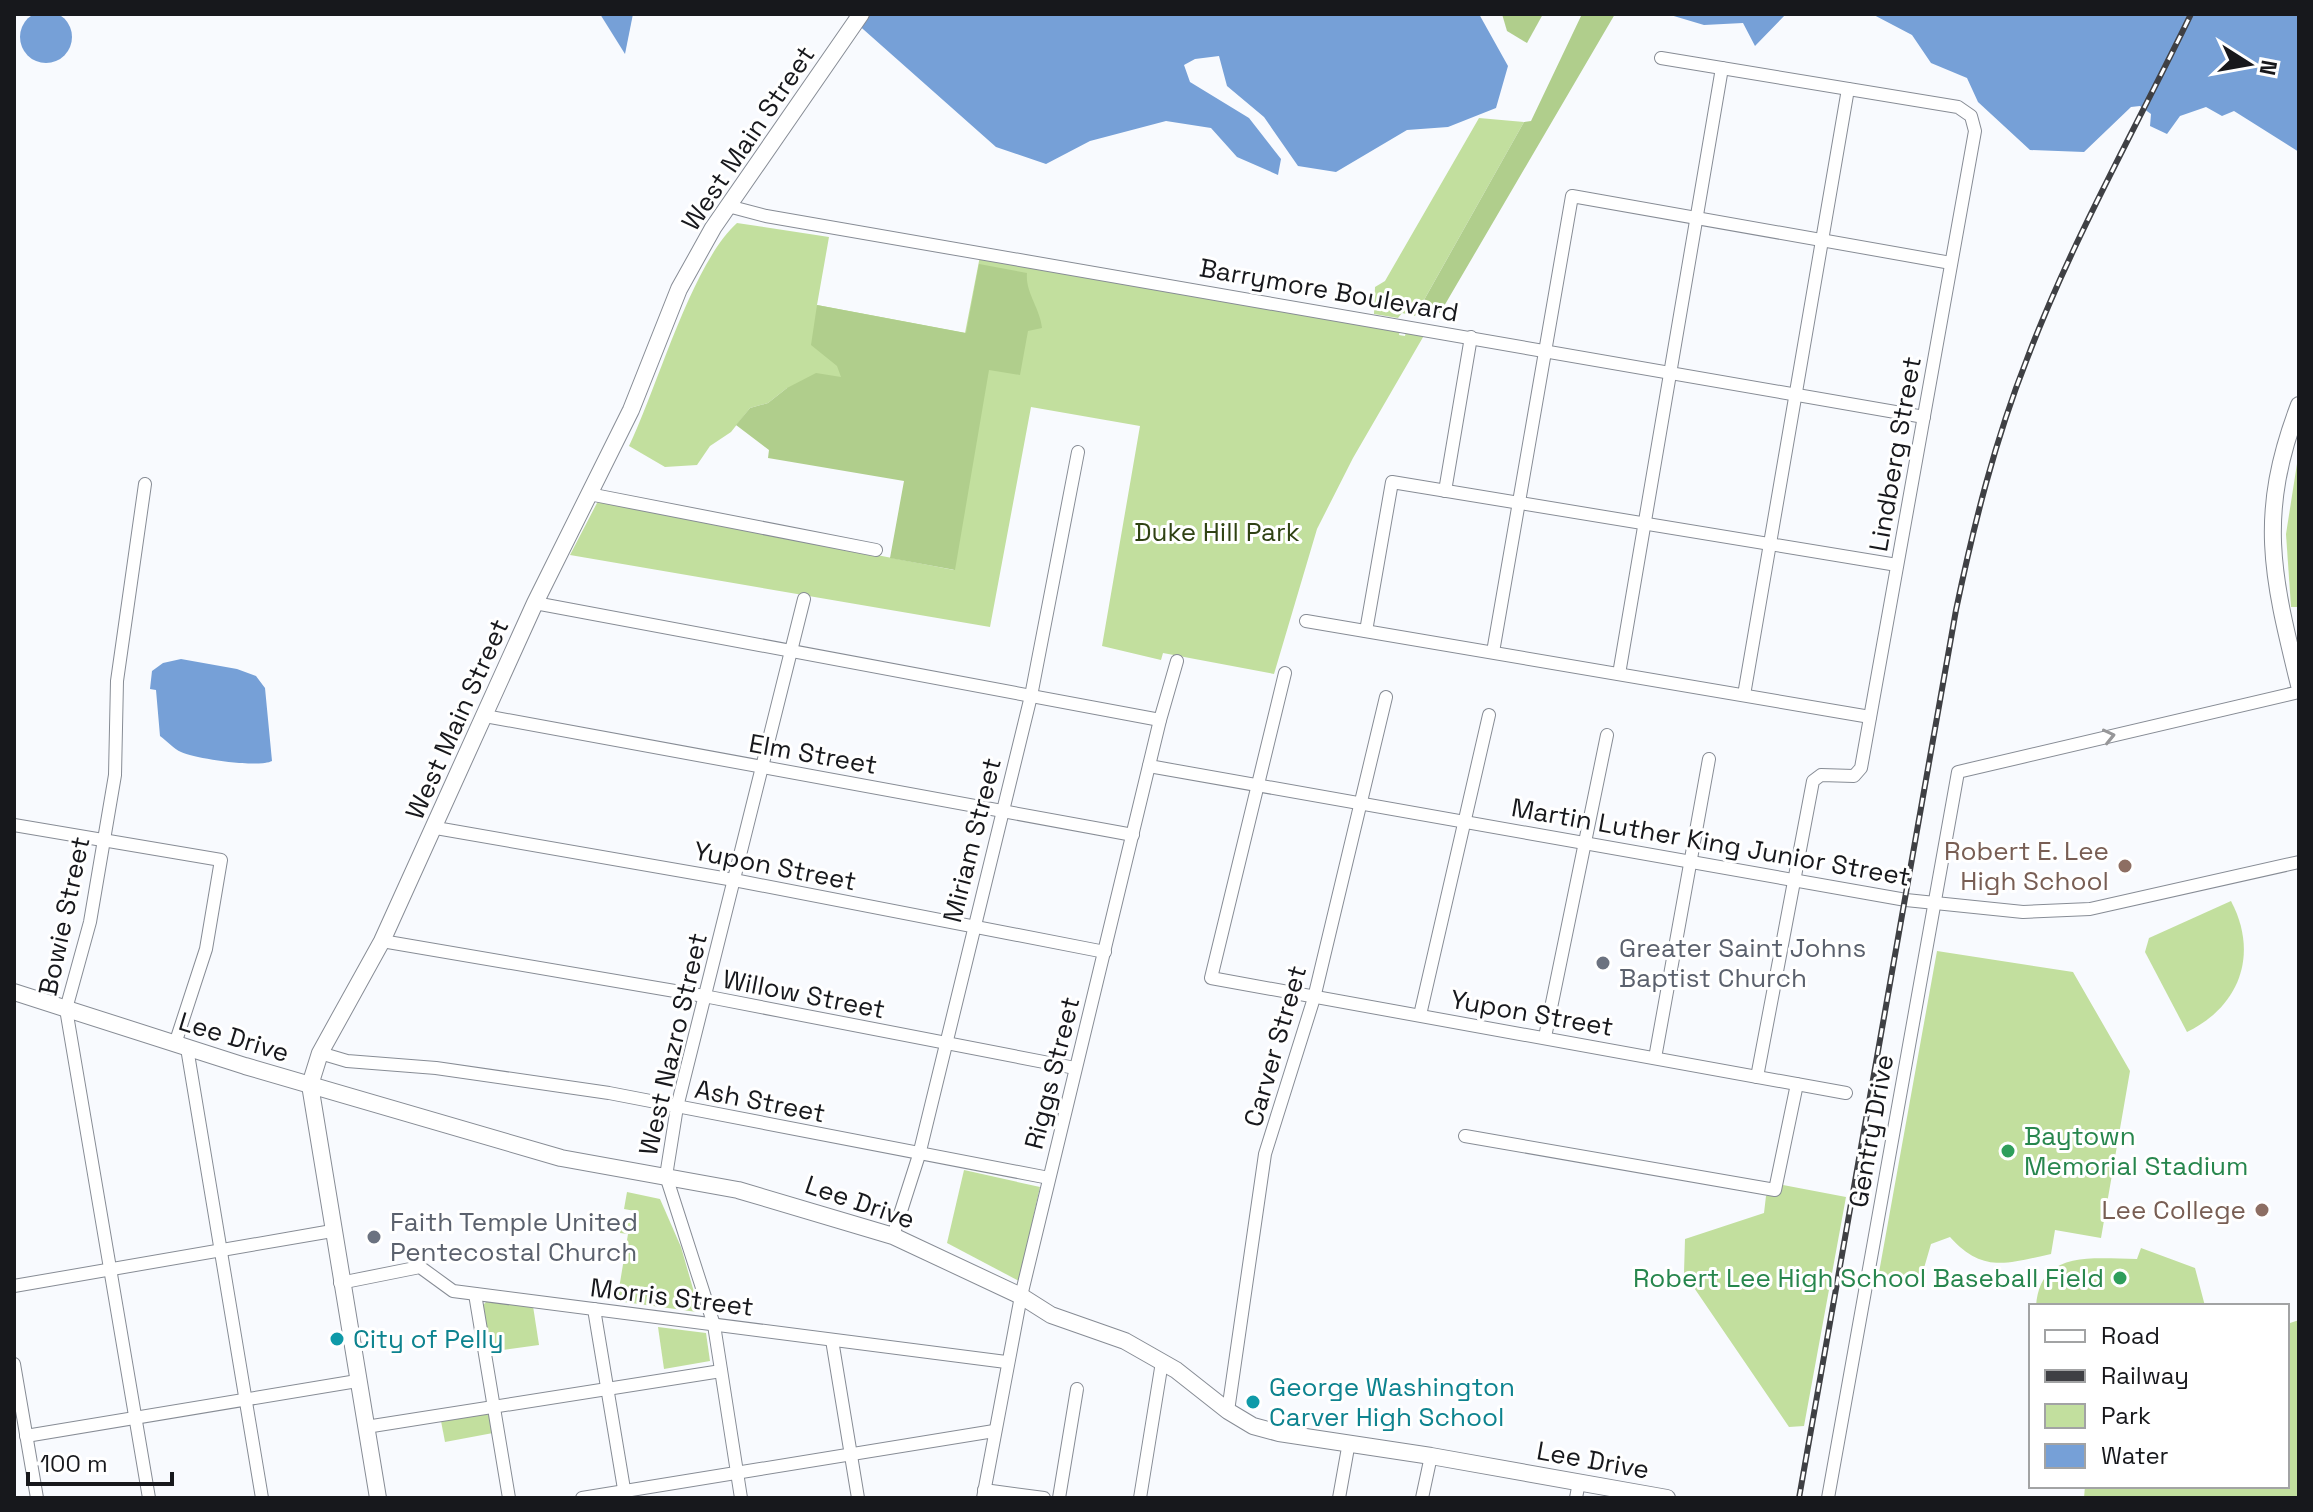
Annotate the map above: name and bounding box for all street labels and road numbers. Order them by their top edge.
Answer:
street label: West Main Street [674,39,822,237]
street label: Barrymore Boulevard [1197,250,1461,330]
street label: Lindberg Street [1861,354,1929,554]
street label: West Main Street [398,614,516,824]
street label: Elm Street [746,726,880,782]
street label: Miriam Street [935,754,1009,926]
street label: Martin Luther King Junior Street [1509,790,1913,894]
street label: Bowie Street [31,833,97,999]
street label: Yupon Street [691,834,859,898]
street label: West Nazro Street [631,930,715,1158]
street label: Carver Street [1236,961,1314,1131]
street label: Willow Street [720,962,888,1026]
street label: Yupon Street [1448,982,1616,1044]
street label: Riggs Street [1017,993,1087,1153]
street label: Lee Drive [175,1004,293,1070]
street label: Gentry Drive [1841,1052,1901,1210]
street label: Ash Street [692,1072,828,1130]
street label: Lee Drive [801,1167,919,1237]
street label: Morris Street [588,1270,756,1324]
street label: Lee Drive [1534,1433,1652,1487]

